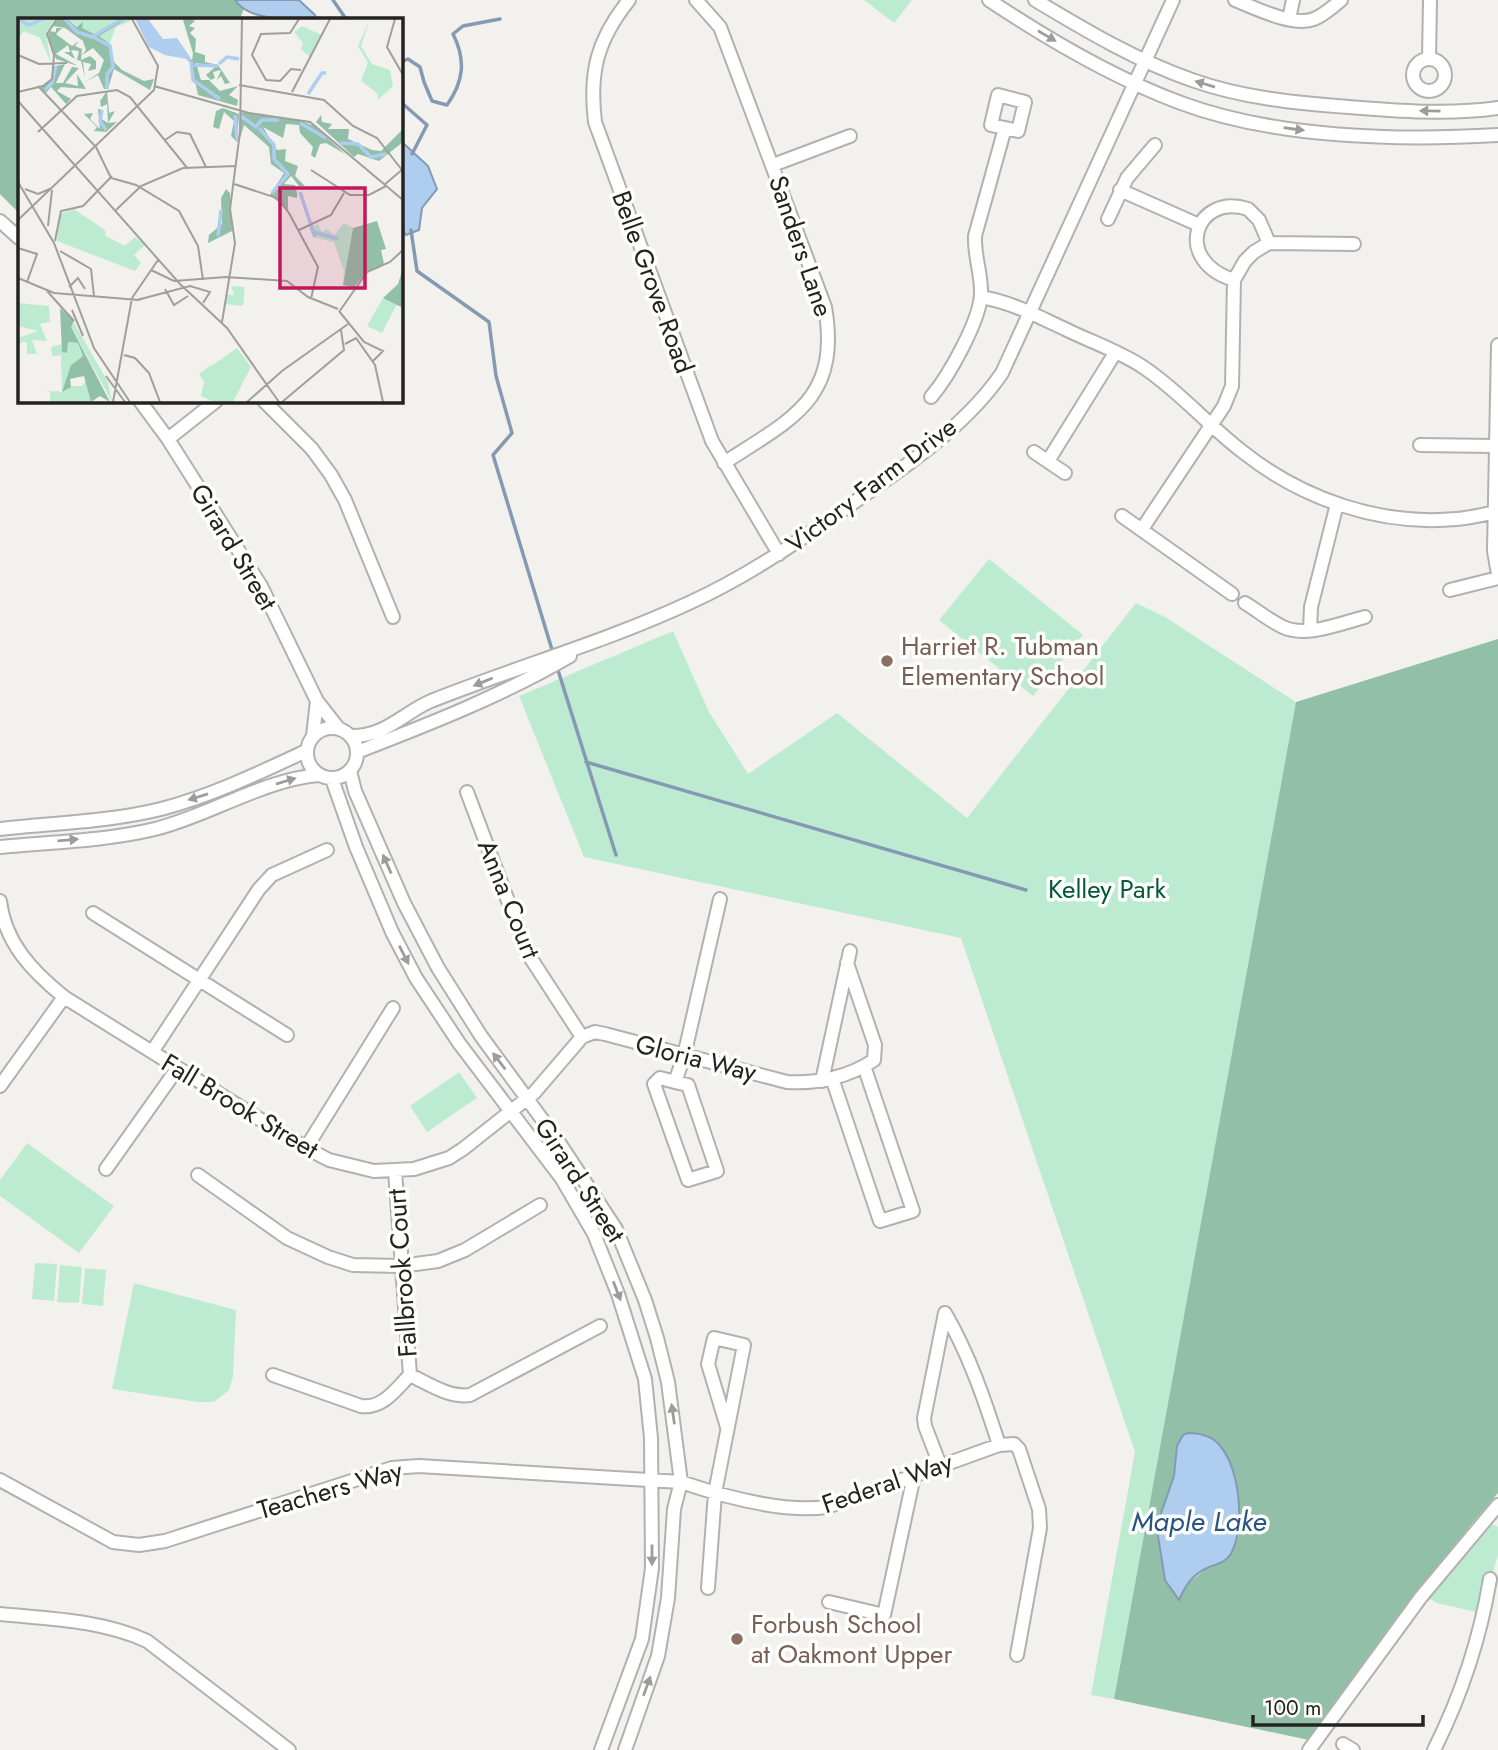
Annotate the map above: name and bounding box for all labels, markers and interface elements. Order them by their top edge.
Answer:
inset map [18,18,402,402]
one-way arrow [1037,30,1056,42]
one-way arrow [1194,79,1215,89]
one-way arrow [1419,105,1441,117]
one-way arrow [1283,123,1305,134]
street label: Sanders Lane [759,170,843,322]
street label: Belle Grove Road [602,185,704,379]
street label: Victory Farm Drive [778,408,964,562]
street label: Girard Street [181,476,287,618]
place label: Harriet R. Tubman Elementary School [901,627,1104,695]
marker: Harriet R. Tubman Elementary School [879,653,895,669]
one-way arrow [472,676,493,687]
one-way arrow [276,775,297,786]
one-way arrow [188,792,209,803]
street label: Anna Court [468,834,550,965]
one-way arrow [57,835,79,846]
one-way arrow [381,854,393,874]
park label: Kelley Park [1048,870,1166,908]
one-way arrow [399,945,410,965]
street label: Gloria Way [632,1025,761,1091]
street label: Fall Brook Street [154,1044,326,1168]
one-way arrow [492,1052,506,1070]
street label: Girard Street [525,1110,635,1250]
street label: Fallbrook Court [377,1187,427,1358]
one-way arrow [611,1280,622,1301]
one-way arrow [667,1403,678,1425]
street label: Federal Way [817,1443,958,1523]
street label: Teachers Way [253,1451,407,1529]
water label: Maple Lake [1132,1501,1266,1542]
one-way arrow [646,1545,658,1567]
place label: Forbush School at Oakmont Upper [751,1605,953,1673]
marker: Forbush School at Oakmont Upper [729,1631,745,1647]
one-way arrow [642,1675,653,1696]
scale bar [1253,1684,1423,1728]
text: 100 m [1264,1693,1321,1723]

